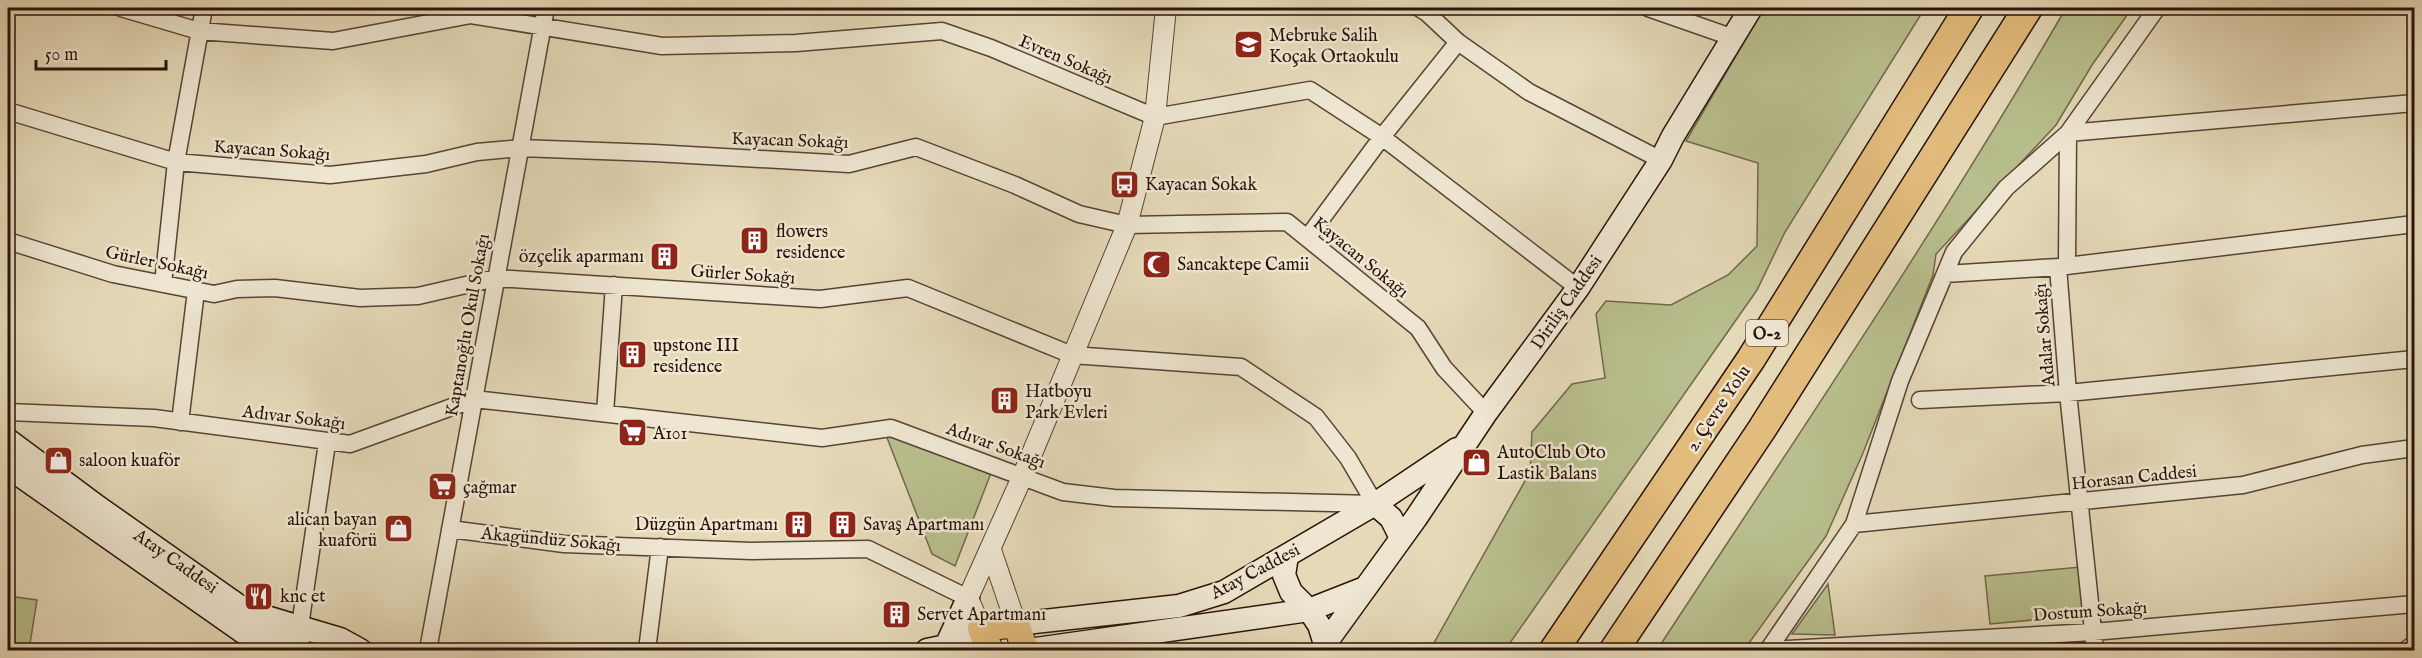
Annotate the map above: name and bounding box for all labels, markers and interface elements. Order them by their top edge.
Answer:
place label: Mebruke Salih Koçak Ortaokulu [1269,25,1399,69]
school or university icon: Mebruke Salih Koçak Ortaokulu [1232,29,1264,61]
street label: Evren Sokağı [1015,30,1116,90]
scale bar [36,33,166,71]
text: 50 m [45,44,78,67]
street label: Kayacan Sokağı [731,128,849,155]
street label: Kayacan Sokağı [213,136,331,167]
bus stop icon: Kayacan Sokak [1108,168,1140,200]
place label: Kayacan Sokak [1145,174,1257,197]
street label: Kayacan Sokağı [1307,212,1413,304]
place label: flowers residence [776,221,845,265]
building icon: flowers residence [739,225,771,257]
street label: Kaptanoğlu Okul Sokağı [441,232,496,418]
building icon: özçelik aparmanı [649,240,681,272]
street label: Gürler Sokağı [103,241,210,286]
place label: özçelik aparmanı [519,246,644,269]
mosque icon: Sancaktepe Camii [1140,248,1172,280]
street label: Diriliş Caddesi [1526,251,1608,354]
place label: Sancaktepe Camii [1177,254,1309,277]
street label: Gürler Sokağı [690,260,796,291]
street label: Adalar Sokağı [2030,282,2062,388]
road number: O-2 [1746,320,1788,346]
place label: upstone III residence [653,335,739,379]
building icon: upstone III residence [616,339,648,371]
street label: 2. Çevre Yolu [1682,361,1756,456]
place label: Hatboyu Park Evleri [1025,381,1108,425]
building icon: Hatboyu Park Evleri [988,385,1020,417]
street label: Adıvar Sokağı [240,401,347,436]
supermarket icon: A101 [616,417,648,449]
street label: Adıvar Sokağı [942,418,1048,475]
place label: A101 [652,423,687,446]
place label: AutoClub Oto Lastik Balans [1496,442,1606,486]
shop icon: saloon kuaför [42,444,74,476]
shop icon: AutoClub Oto Lastik Balans [1460,446,1492,478]
place label: saloon kuaför [79,450,181,473]
street label: Horasan Caddesi [2070,460,2198,497]
supermarket icon: çağmar [426,471,458,503]
place label: çağmar [463,477,517,500]
building icon: Düzgün Apartmanı [783,508,815,540]
building icon: Savaş Apartmanı [826,508,858,540]
place label: alican bayan kuaförü [287,509,377,553]
shop icon: alican bayan kuaförü [382,513,414,545]
place label: Düzgün Apartmanı [635,514,778,537]
place label: Savaş Apartmanı [863,514,985,537]
street label: Akagündüz Sokağı [479,523,622,558]
street label: Atay Caddesi [128,524,222,600]
street label: Atay Caddesi [1206,539,1305,606]
restaurant icon: knc et [243,580,275,612]
place label: knc et [280,586,325,609]
street label: Dostum Sokağı [2032,597,2148,628]
building icon: Servet Apartmanı [880,598,912,630]
place label: Servet Apartmanı [917,604,1046,627]

